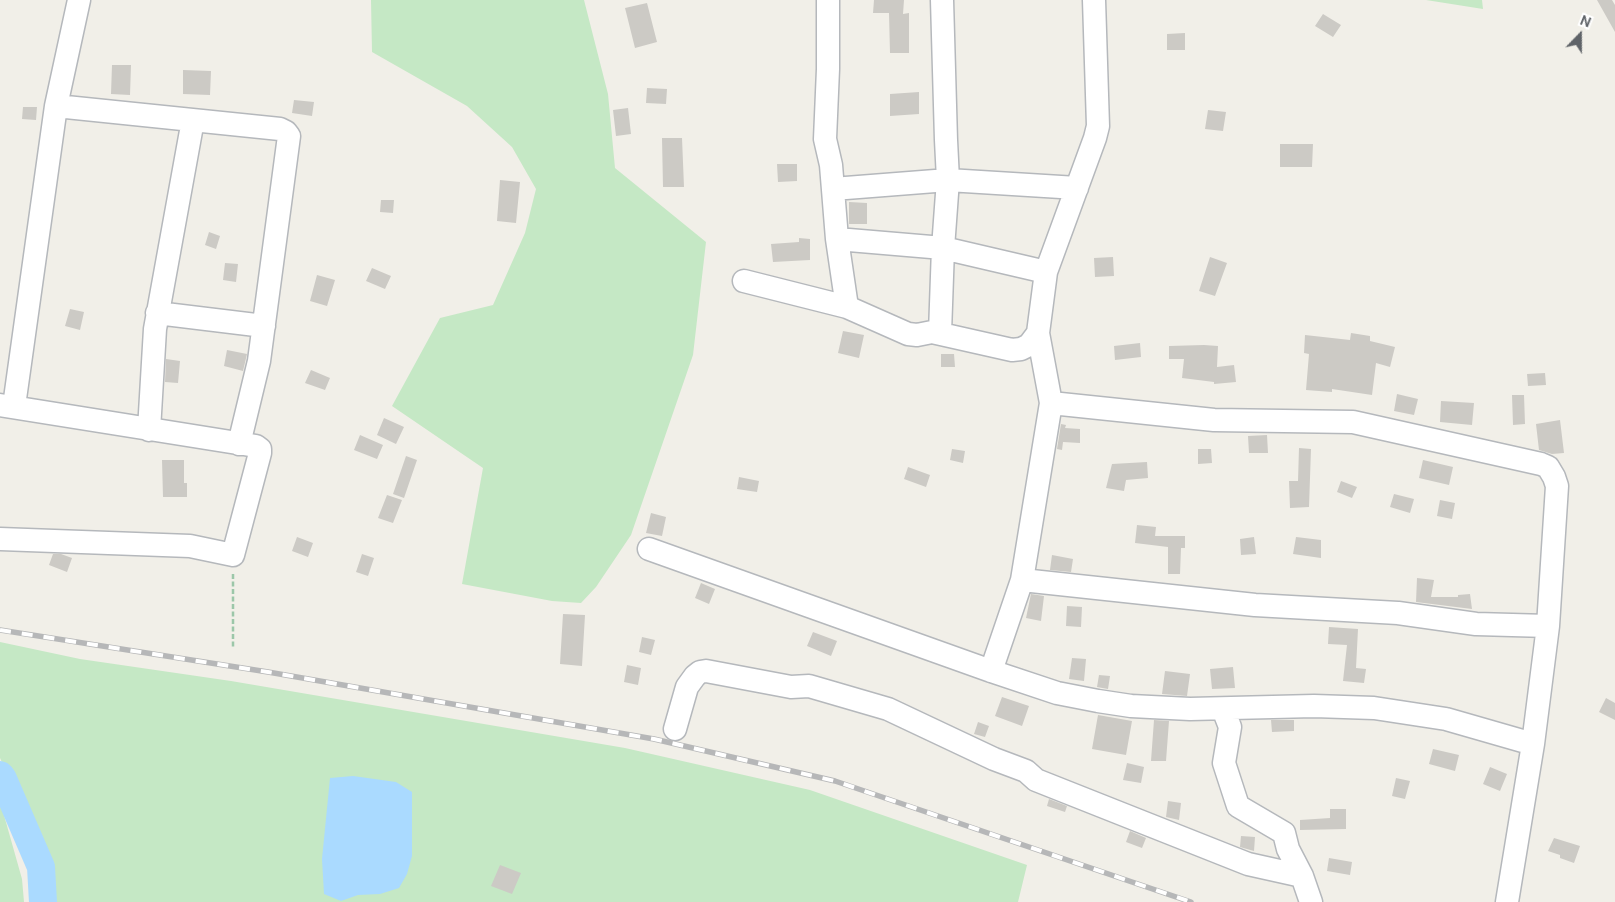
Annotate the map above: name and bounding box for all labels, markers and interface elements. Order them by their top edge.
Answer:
north arrow [1555,10,1605,60]
text: N [1578,11,1594,31]

